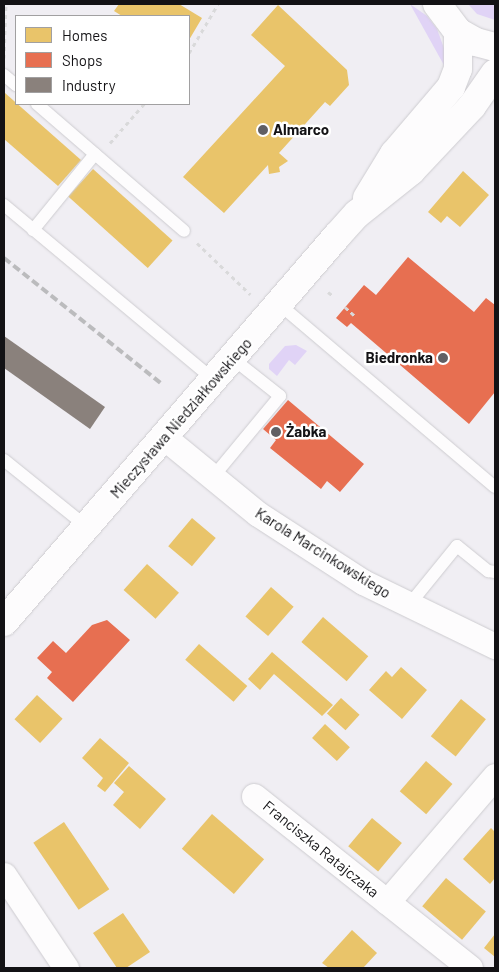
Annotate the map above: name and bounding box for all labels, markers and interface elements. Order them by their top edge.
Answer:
legend [15,15,190,105]
text: Homes [62,26,107,44]
text: Shops [62,51,102,69]
text: Industry [62,76,116,94]
place label: Almarco [273,121,329,139]
marker: Almarco [257,124,269,136]
street label: Mieczysława Niedziałkowskiego [107,334,255,502]
place label: Biedronka [366,349,433,367]
marker: Biedronka [437,352,449,364]
place label: Żabka [286,423,326,441]
marker: Żabka [270,426,282,438]
street label: Karola Marcinkowskiego [252,504,394,602]
street label: Franciszka Ratajczaka [259,797,383,901]

